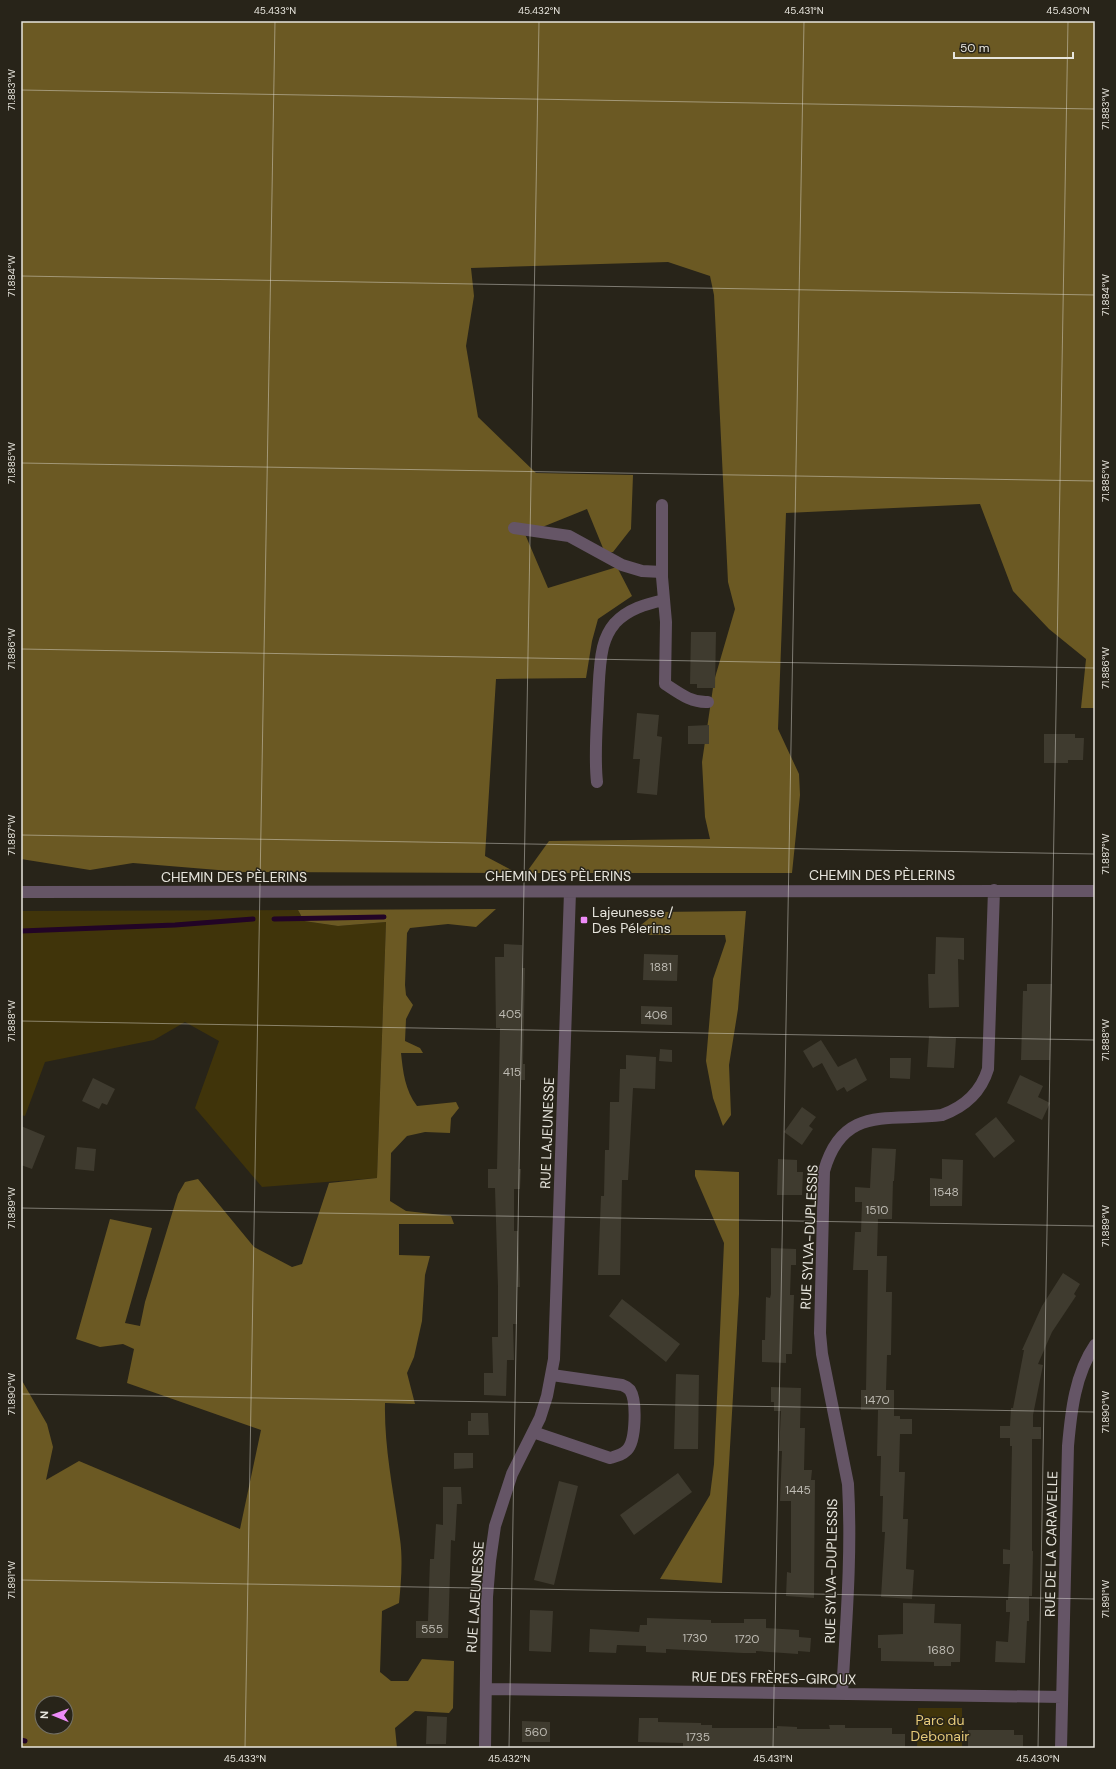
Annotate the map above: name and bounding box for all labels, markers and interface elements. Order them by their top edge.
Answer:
text: 45.433°N [254,4,296,17]
text: 45.432°N [518,4,560,17]
text: 45.431°N [784,4,824,17]
text: 45.430°N [1046,4,1090,17]
scale bar [954,34,1073,60]
text: 50 m [960,40,989,56]
text: 71.883°W [5,69,18,111]
text: 71.883°W [1099,88,1112,130]
text: 71.884°W [5,255,18,297]
text: 71.884°W [1099,274,1112,316]
text: 71.885°W [5,442,18,484]
text: 71.885°W [1099,460,1112,502]
text: 71.886°W [5,628,18,670]
text: 71.886°W [1099,647,1112,689]
text: 71.887°W [5,814,18,855]
text: 71.887°W [1099,833,1112,874]
street label: CHEMIN DES PÈLERINS [809,866,955,884]
street label: CHEMIN DES PÈLERINS [485,867,631,885]
street label: CHEMIN DES PÈLERINS [161,868,307,886]
place label: Lajeunesse / Des Pélerins [592,903,674,937]
marker: Lajeunesse / Des Pélerins [579,915,589,925]
house number: 1881 [650,959,672,975]
text: 71.888°W [5,1000,18,1042]
house number: 405 [499,1006,521,1022]
house number: 406 [644,1007,668,1023]
text: 71.888°W [1099,1019,1112,1061]
house number: 415 [503,1064,521,1080]
street label: RUE LAJEUNESSE [536,1077,558,1189]
street label: RUE SYLVA-DUPLESSIS [796,1164,822,1310]
house number: 1548 [933,1184,959,1200]
text: 71.889°W [5,1187,18,1229]
house number: 1510 [865,1202,889,1218]
text: 71.889°W [1099,1205,1112,1247]
text: 71.890°W [5,1372,18,1415]
text: 71.890°W [1099,1390,1112,1433]
house number: 1470 [864,1392,890,1408]
street label: RUE DE LA CARAVELLE [1041,1471,1061,1617]
house number: 1445 [785,1482,811,1498]
street label: RUE SYLVA-DUPLESSIS [821,1498,841,1644]
street label: RUE LAJEUNESSE [462,1541,488,1653]
text: 71.891°W [5,1560,18,1599]
text: 71.891°W [1099,1579,1112,1618]
house number: 555 [421,1621,443,1637]
house number: 1730 [682,1630,708,1646]
house number: 1720 [735,1631,759,1647]
house number: 1680 [928,1642,954,1658]
street label: RUE DES FRÈRES-GIROUX [691,1668,857,1688]
north arrow [34,1695,74,1735]
text: N [37,1711,51,1719]
park label: Parc du Debonair [911,1711,969,1745]
house number: 560 [524,1724,548,1740]
house number: 1735 [686,1729,710,1745]
text: 45.433°N [224,1752,266,1765]
text: 45.432°N [488,1752,530,1765]
text: 45.431°N [753,1752,793,1765]
text: 45.430°N [1016,1752,1060,1765]

